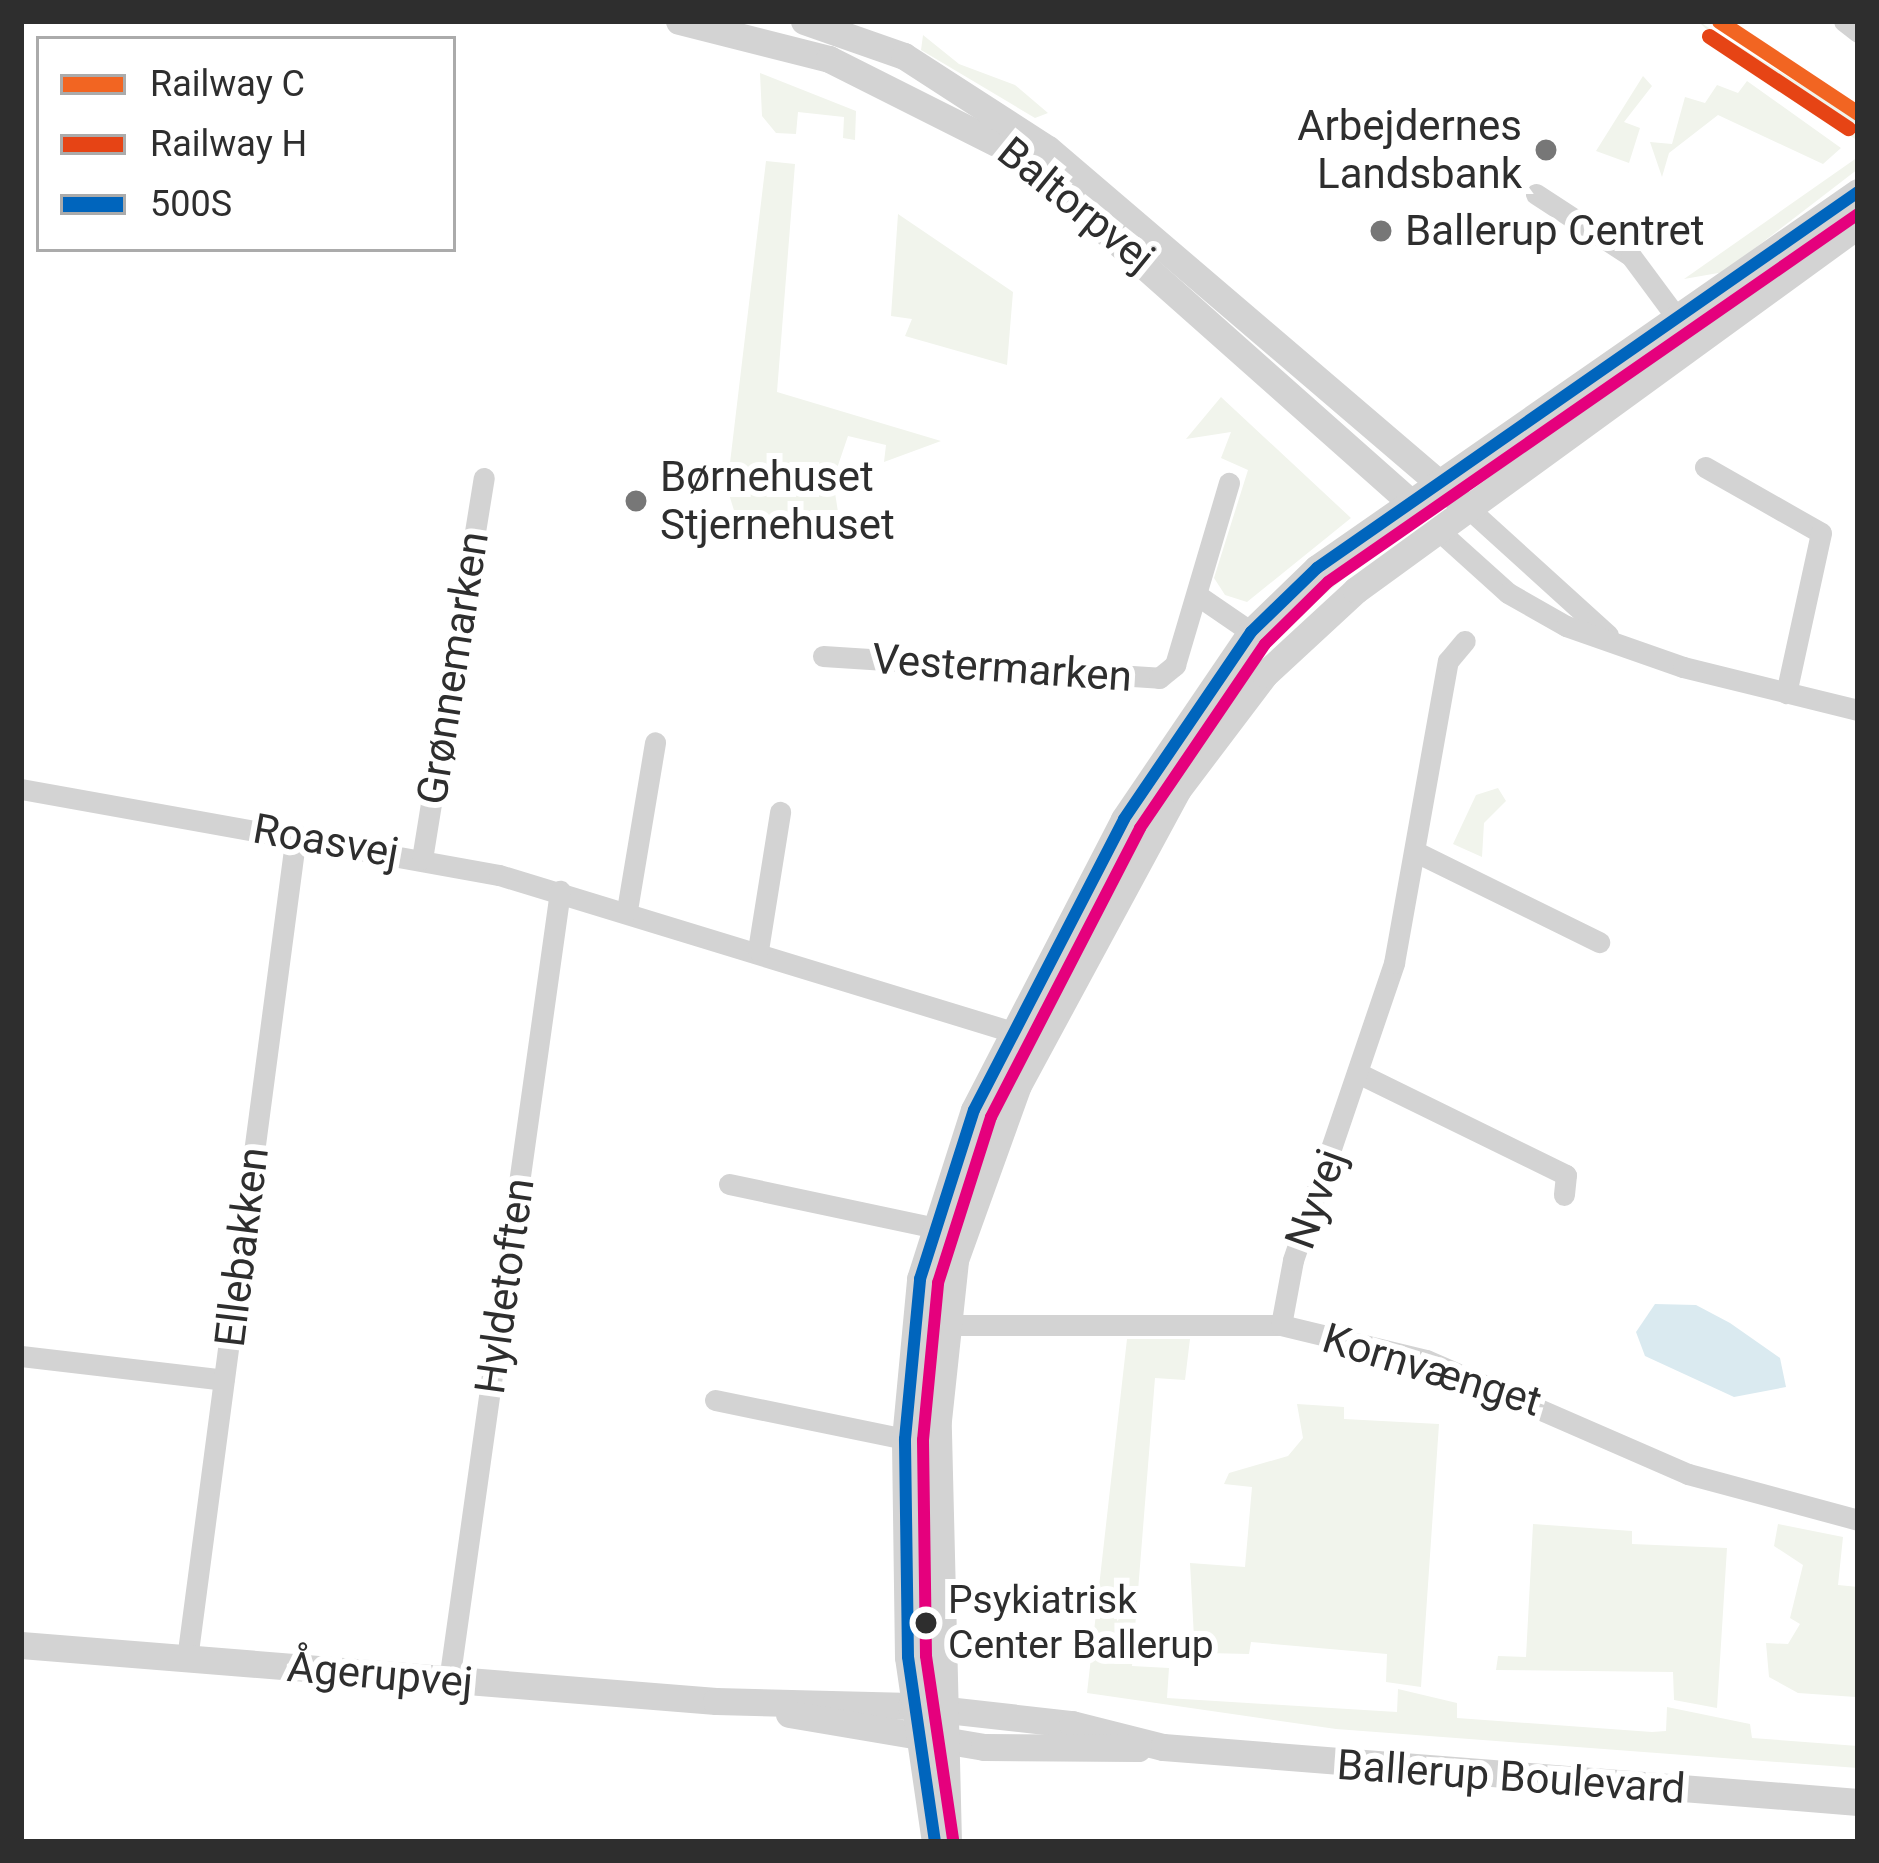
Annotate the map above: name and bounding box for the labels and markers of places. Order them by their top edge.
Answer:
place label: Arbejdernes Landsbank [1297,101,1522,200]
marker: Arbejdernes Landsbank [1533,137,1559,163]
place label: Ballerup Centret [1405,206,1704,256]
marker: Ballerup Centret [1368,218,1394,244]
place label: Børnehuset Stjernehuset [660,452,895,550]
marker: Børnehuset Stjernehuset [623,488,649,514]
place label: Psykiatrisk Center Ballerup [948,1578,1214,1669]
marker: Psykiatrisk Center Ballerup [915,1612,937,1634]

